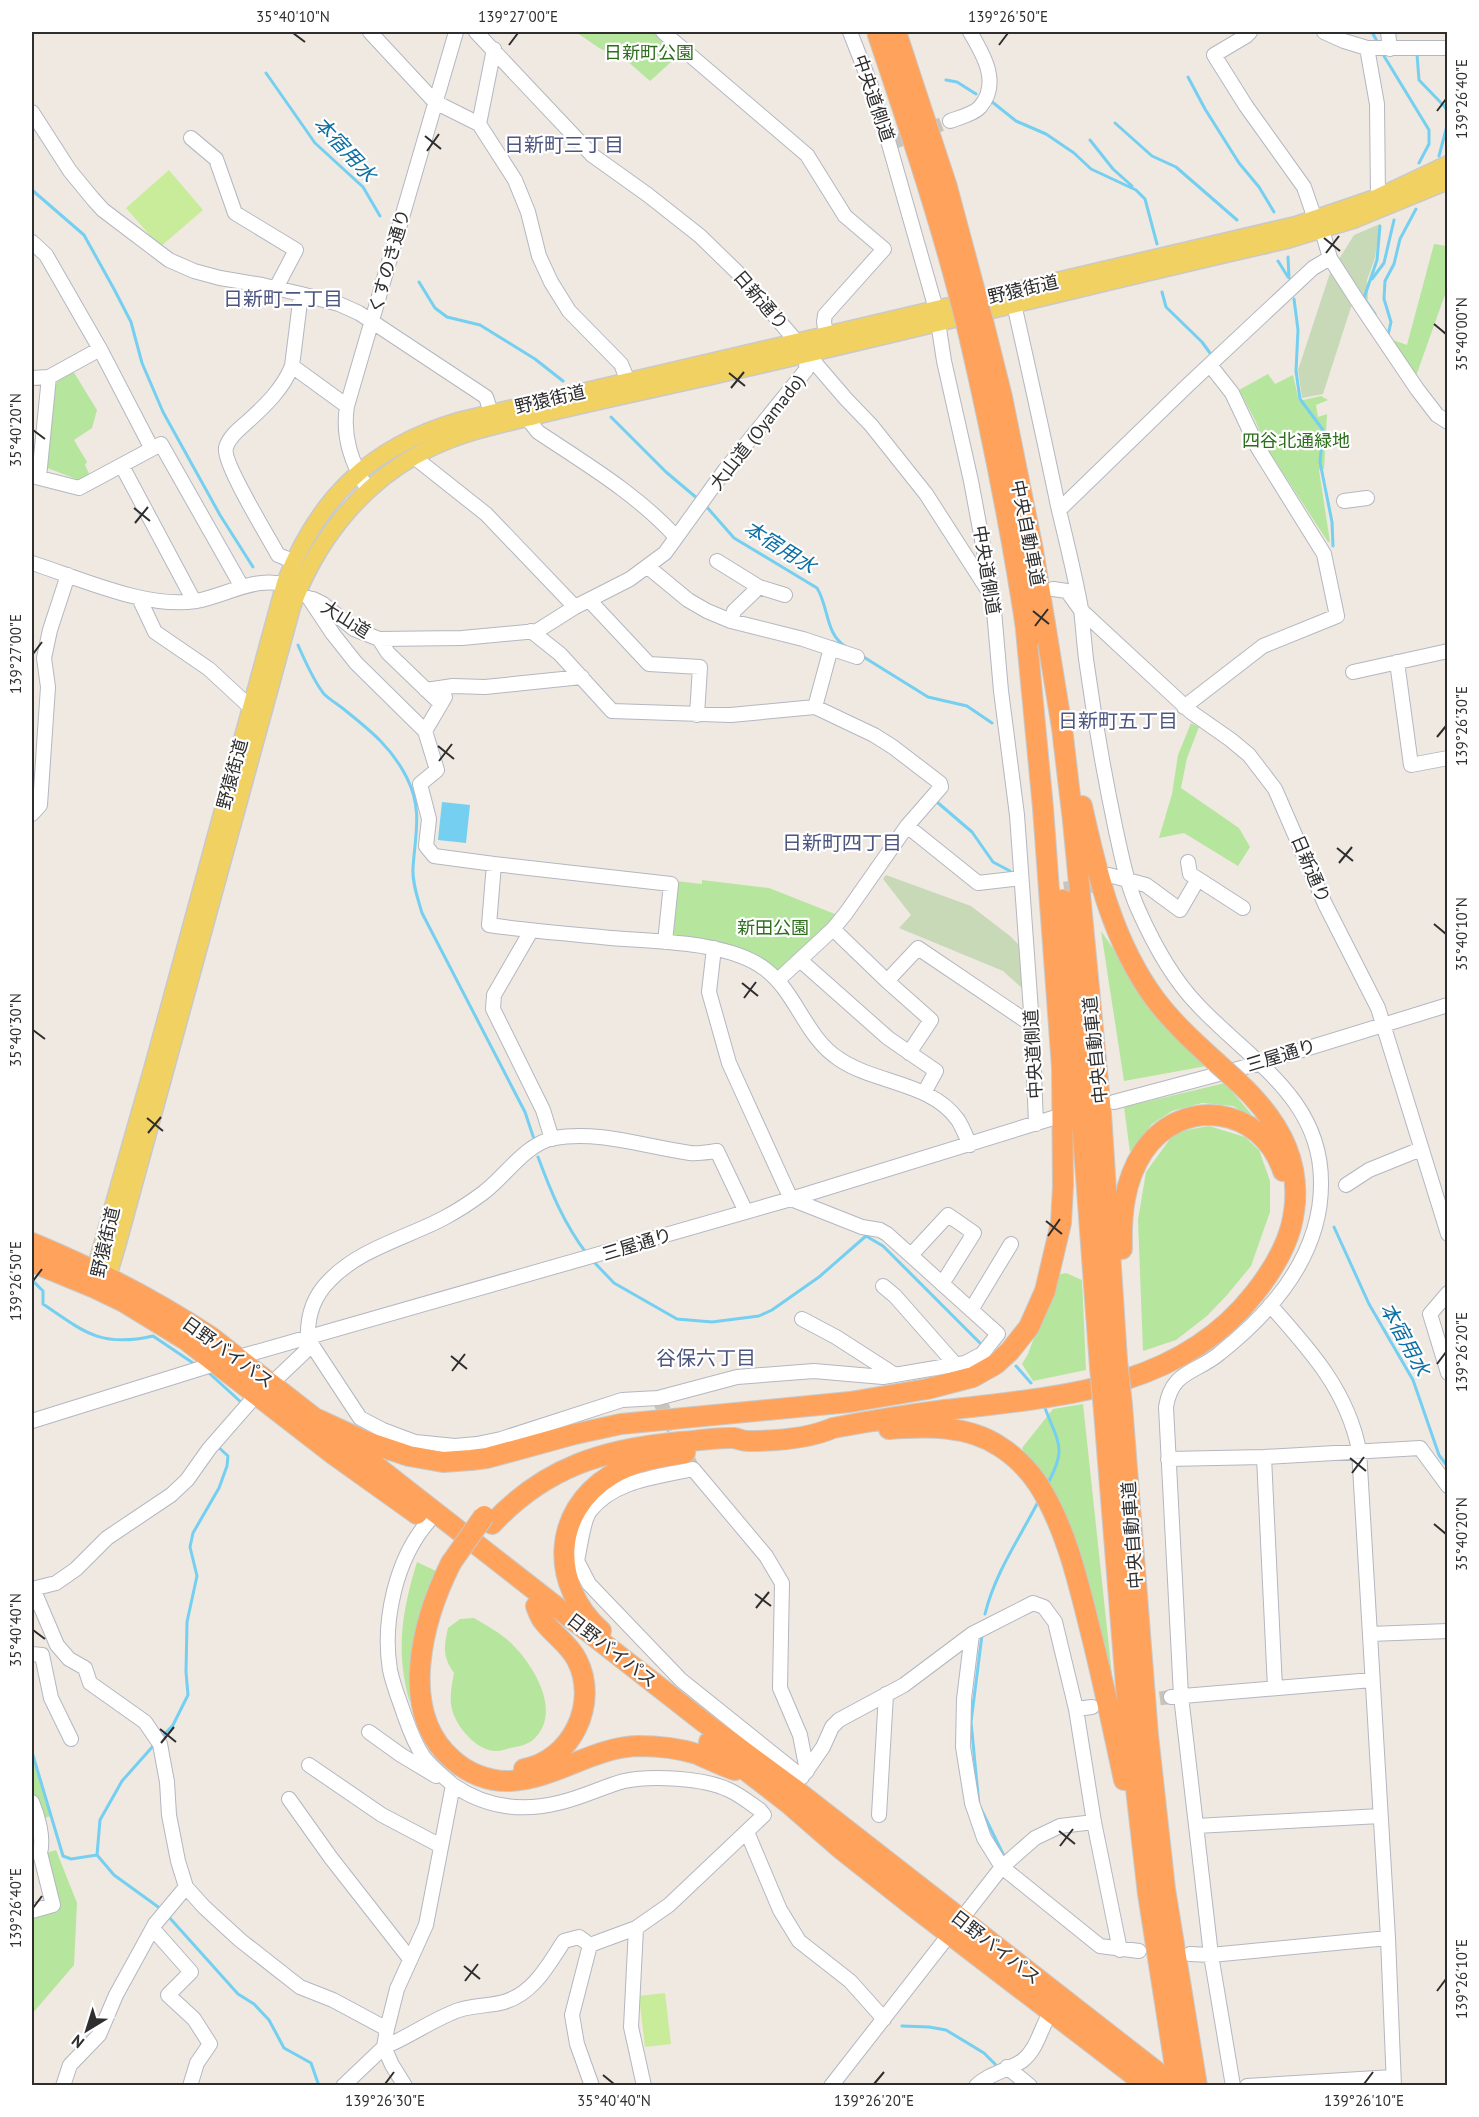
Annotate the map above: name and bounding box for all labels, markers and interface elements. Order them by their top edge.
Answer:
text: 35°40'10"N [256,7,330,26]
text: 139°27'00"E [478,7,558,26]
text: 139°26'50"E [968,7,1048,26]
park label: 日新町公園 [604,41,694,64]
street label: 中央道側道 [848,52,900,144]
text: 139°26'40"E [1452,59,1471,139]
water label: 本宿用水 [308,111,383,189]
district label: 日新町三丁目 [504,132,624,158]
street label: くすのき通り [363,206,415,316]
street label: 日新通り [729,265,793,335]
street label: 野猿街道 [985,270,1061,308]
district label: 日新町二丁目 [223,286,343,312]
text: 35°40'00"N [1452,297,1471,371]
street label: 大山道 (Oyamado) [705,369,809,495]
street label: 野猿街道 [512,380,588,418]
text: 35°40'20"N [6,393,25,467]
park label: 四谷北通緑地 [1242,429,1350,452]
street label: 中央自動車道 [1006,478,1050,588]
water label: 本宿用水 [739,515,823,580]
street label: 中央道側道 [969,524,1005,616]
street label: 大山道 [317,595,375,643]
text: 139°27'00"E [6,614,25,694]
text: 139°26'30"E [1452,686,1471,766]
district label: 日新町五丁目 [1058,708,1178,734]
street label: 野猿街道 [212,736,252,812]
district label: 日新町四丁目 [782,830,902,856]
street label: 日新通り [1286,831,1336,907]
text: 35°40'10"N [1452,897,1471,971]
park label: 新田公園 [737,916,809,939]
text: 35°40'30"N [6,993,25,1067]
street label: 中央自動車道 [1078,995,1112,1105]
street label: 中央道側道 [1019,1008,1047,1100]
street label: 三屋通り [1243,1033,1319,1077]
street label: 野猿街道 [86,1204,124,1280]
street label: 三屋通り [599,1222,675,1266]
text: 139°26'50"E [6,1241,25,1321]
water label: 本宿用水 [1374,1298,1437,1382]
street label: 日野バイパス [178,1311,278,1393]
text: 139°26'20"E [1452,1312,1471,1392]
district label: 谷保六丁目 [656,1345,756,1371]
street label: 中央自動車道 [1117,1480,1147,1590]
text: 35°40'20"N [1452,1497,1471,1571]
text: 35°40'40"N [6,1593,25,1667]
street label: 日野バイパス [563,1608,661,1692]
text: 139°26'40"E [6,1868,25,1948]
street label: 日野バイパス [947,1905,1045,1989]
text: 139°26'10"E [1452,1939,1471,2019]
north arrow [57,2000,117,2060]
text: N [67,2031,88,2053]
text: 139°26'30"E [345,2091,425,2110]
text: 35°40'40"N [577,2091,651,2110]
text: 139°26'20"E [834,2091,914,2110]
text: 139°26'10"E [1324,2091,1404,2110]

